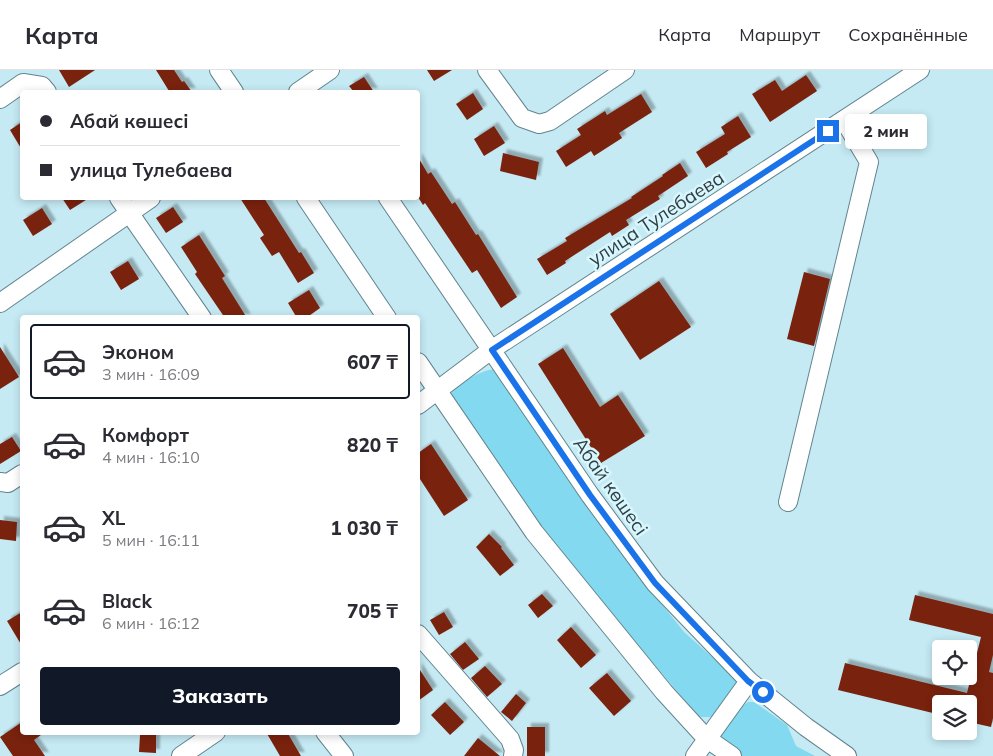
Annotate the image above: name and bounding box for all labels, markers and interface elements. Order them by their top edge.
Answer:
text: Карта [25,20,99,50]
text: Карта [658,23,711,46]
text: Маршрут [739,23,820,46]
text: Сохранённые [848,23,968,46]
text: Абай көшесі [70,109,189,133]
callout: 2 мин [846,114,928,148]
route end [817,120,839,142]
text: 2 мин [863,121,909,141]
text: улица Тулебаева [70,158,233,182]
street label: улица Тулебаева [584,165,728,271]
icon: car [42,339,87,384]
text: Эконом [102,340,174,364]
text: 607 ₸ [347,350,398,374]
text: 3 мин · 16:09 [102,364,200,384]
icon: car [42,422,87,467]
text: Комфорт [102,423,189,447]
street label: Абай көшесі [568,432,654,540]
text: 820 ₸ [347,433,398,457]
text: 4 мин · 16:10 [102,447,200,467]
icon: car [42,505,87,550]
text: XL [102,506,125,530]
text: 1 030 ₸ [330,516,398,540]
text: 5 мин · 16:11 [102,530,200,550]
icon: car [42,588,87,633]
text: Black [102,589,152,613]
text: 705 ₸ [347,599,398,623]
text: 6 мин · 16:12 [102,613,200,633]
map controls [932,640,977,740]
button: locate [932,640,977,685]
button: Заказать [40,667,400,725]
route start [752,681,774,703]
button: layers [932,695,977,740]

